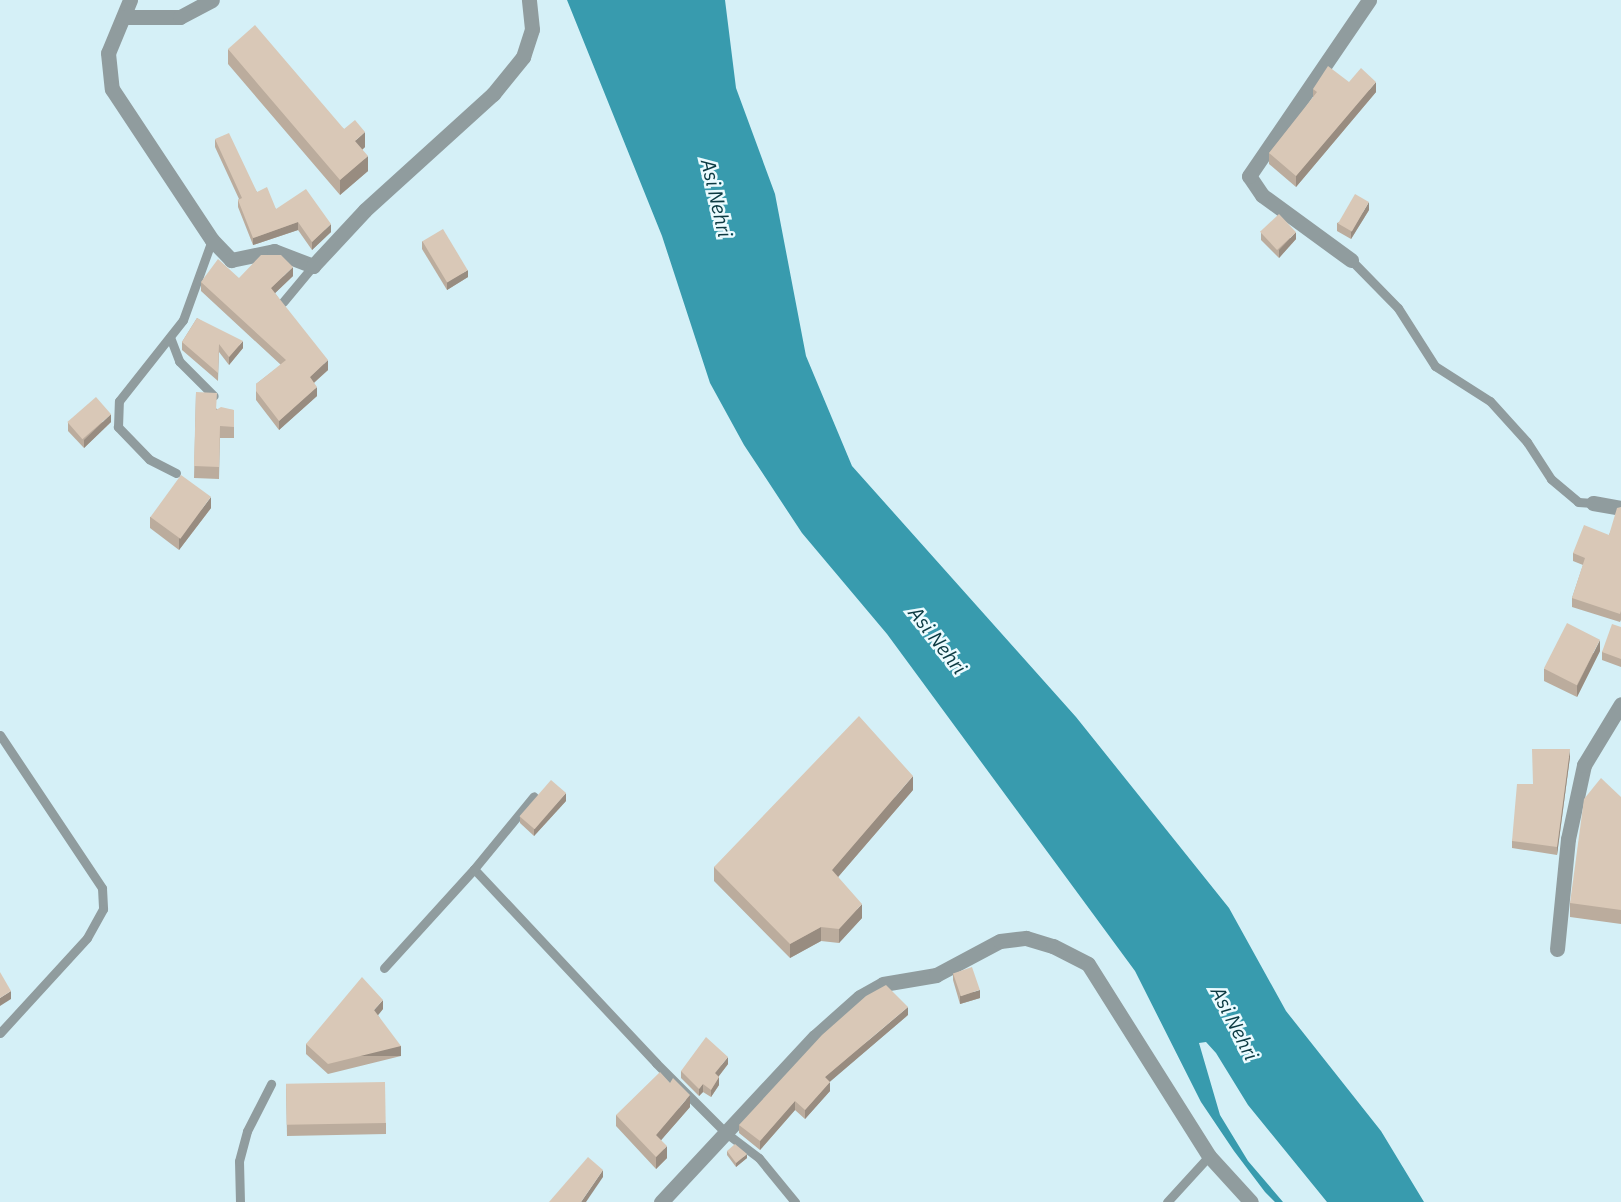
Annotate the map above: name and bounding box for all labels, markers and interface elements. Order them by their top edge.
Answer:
water label: Asi Nehri [696,157,738,239]
water label: Asi Nehri [904,601,972,679]
water label: Asi Nehri [1206,982,1264,1064]

